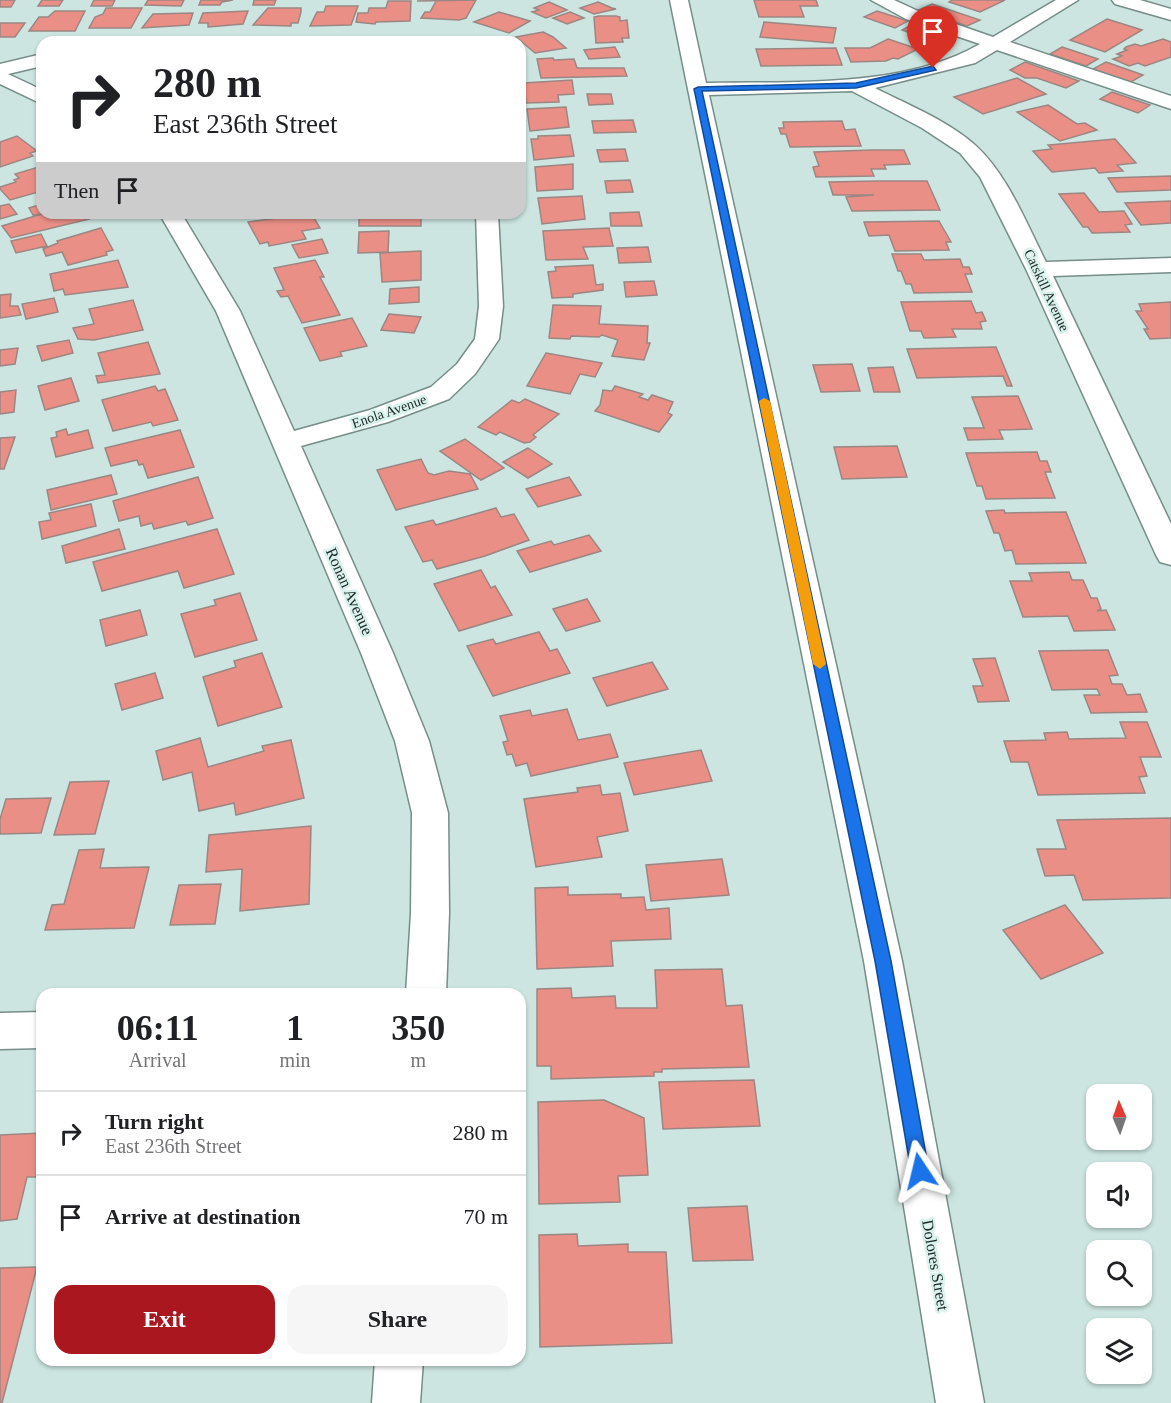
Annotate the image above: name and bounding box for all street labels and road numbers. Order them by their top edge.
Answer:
street label: Catskill Avenue [1021,247,1072,334]
street label: Enola Avenue [350,392,428,431]
street label: Ronan Avenue [323,545,376,637]
street label: Dolores Street [919,1218,952,1312]

